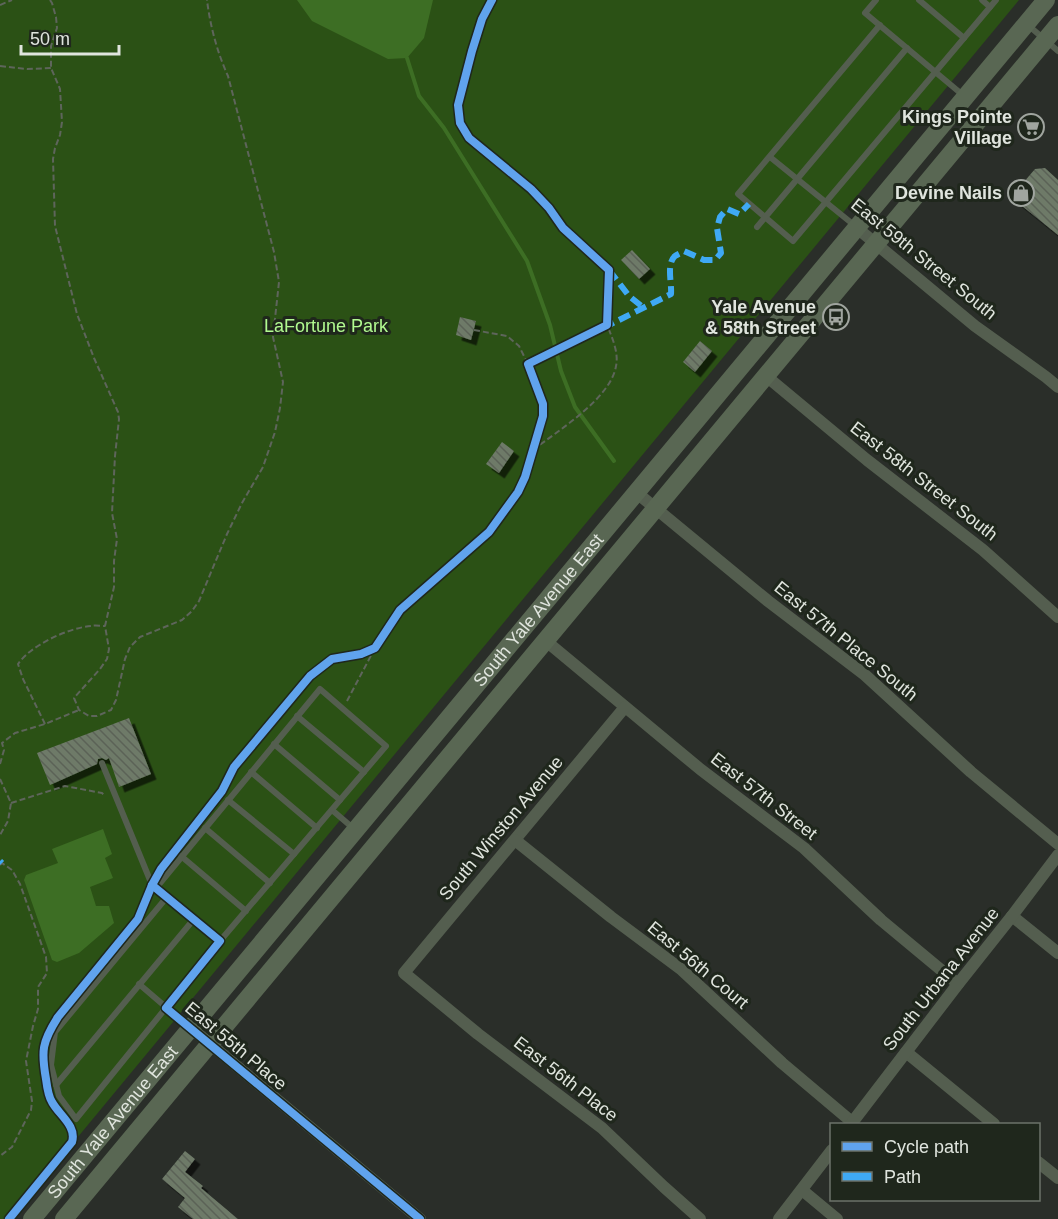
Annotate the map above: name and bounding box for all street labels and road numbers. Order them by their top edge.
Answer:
street label: East 59th Street South [847,194,1001,324]
street label: East 58th Street South [846,417,1002,545]
street label: South Yale Avenue East [469,530,608,690]
street label: East 57th Place South [770,577,922,705]
street label: East 57th Street [707,748,821,844]
street label: South Winston Avenue [435,752,567,904]
street label: South Urbana Avenue [879,904,1003,1054]
street label: East 56th Court [644,917,752,1013]
street label: East 55th Place [181,998,291,1094]
street label: East 56th Place [510,1032,622,1126]
street label: South Yale Avenue East [43,1042,182,1202]

